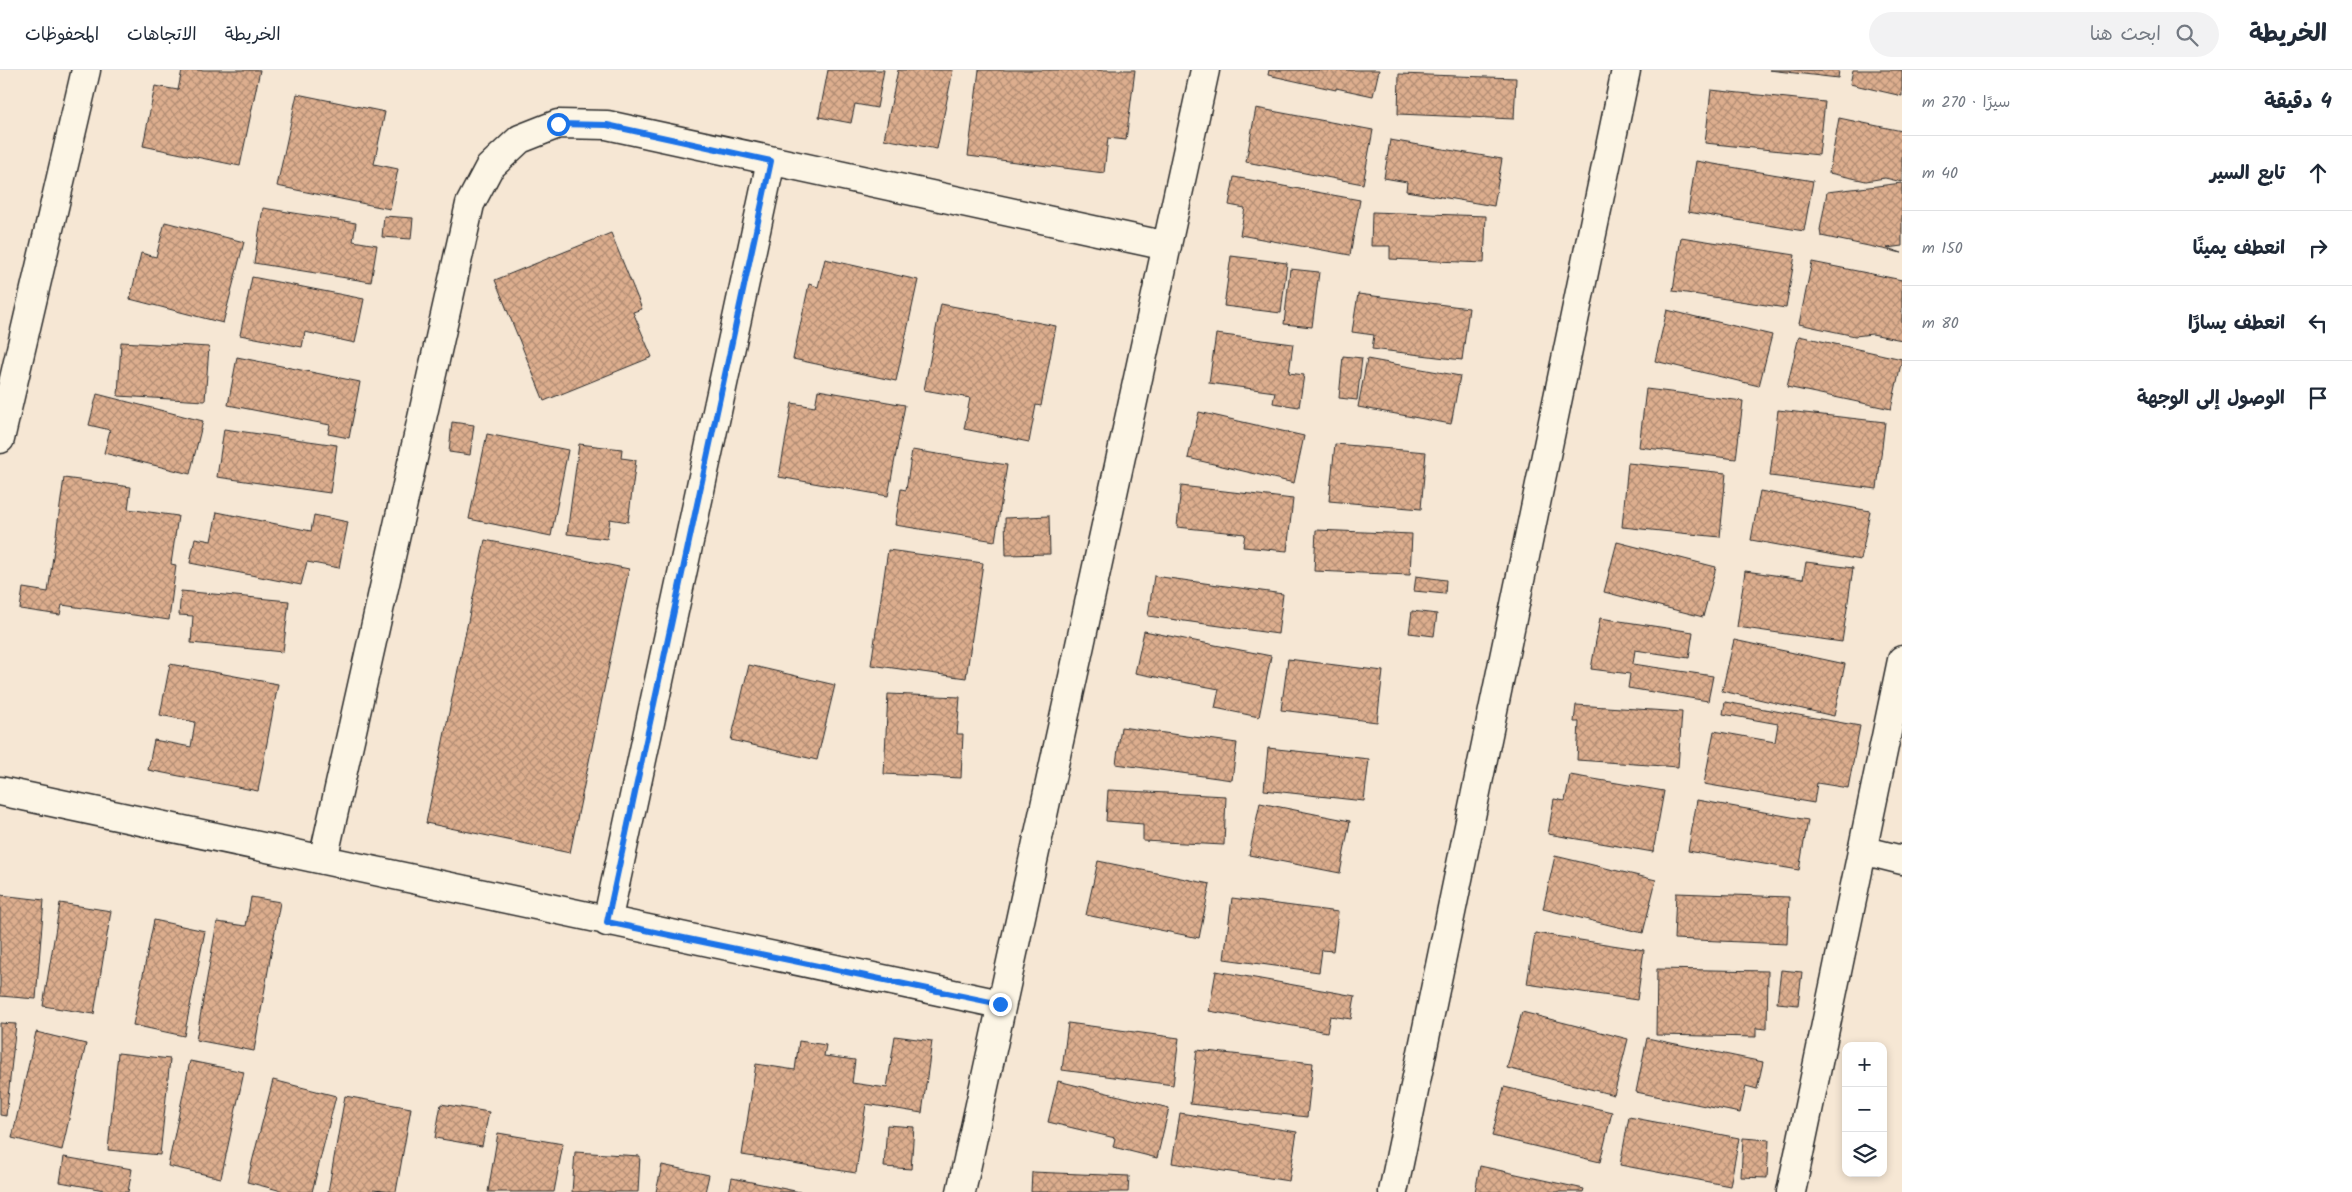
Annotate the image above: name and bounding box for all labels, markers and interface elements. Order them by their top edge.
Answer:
search box [1869,12,2219,57]
text: الخريطة [2249,15,2327,54]
text: ابحث هنا [2090,20,2161,50]
text: المحفوظات [25,21,99,50]
text: الاتجاهات [127,21,197,50]
text: الخريطة [225,21,281,50]
icon: search [2173,21,2201,49]
text: 4 دقيقة [2264,86,2332,119]
text: سيرًا · 270 m [1922,90,2010,115]
route start [547,113,570,136]
text: تابع السير [2210,159,2285,189]
icon: ahead [2304,159,2332,187]
text: 40 m [1922,161,1958,186]
text: انعطف يمينًا [2193,234,2285,264]
icon: right [2304,234,2332,262]
text: 150 m [1922,236,1963,261]
text: انعطف يسارًا [2188,309,2285,339]
icon: left [2304,309,2332,337]
text: 80 m [1922,311,1959,336]
text: الوصول إلى الوجهة [2137,384,2285,414]
icon: arrive [2304,384,2332,412]
route end [989,993,1012,1016]
map controls [1842,1042,1887,1177]
button: + [1842,1042,1887,1087]
button: − [1842,1087,1887,1132]
button: layers [1842,1132,1887,1177]

